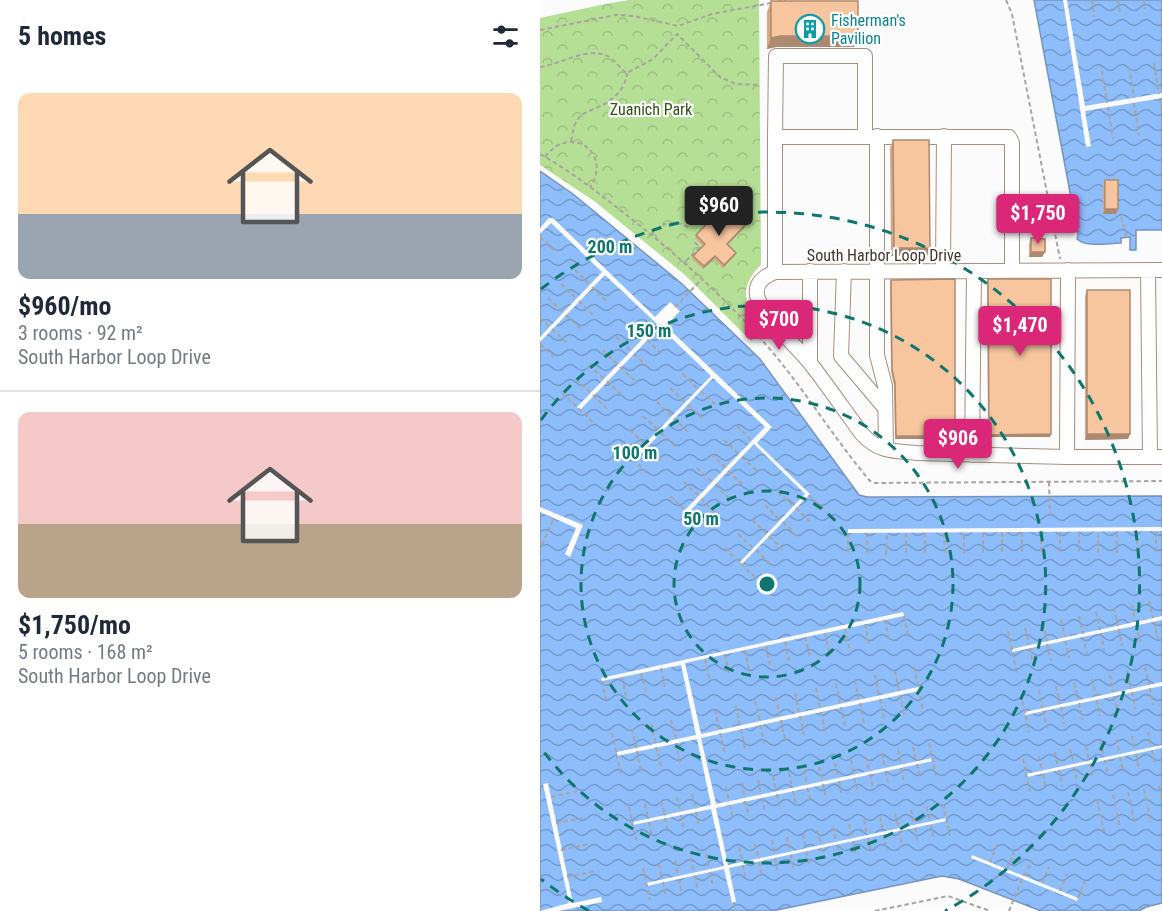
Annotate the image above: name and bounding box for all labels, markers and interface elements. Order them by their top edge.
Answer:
place label: Fisherman's Pavilion [831,11,906,48]
building icon: Fisherman's Pavilion [794,13,826,45]
icon: filters [489,20,522,53]
text: 5 homes [18,21,106,51]
park label: Zuanich Park [610,100,693,119]
icon: home [216,132,324,240]
pin: $960 [683,186,755,237]
text: $960 [699,193,739,217]
pin: $1,750 [989,194,1087,245]
text: $1,750 [1010,201,1066,225]
text: 200 m [588,236,632,257]
street label: South Harbor Loop Drive [807,246,961,265]
text: $960/mo [18,291,111,321]
pin: $700 [743,300,815,351]
pin: $1,470 [971,306,1069,357]
text: $700 [759,307,799,331]
text: $1,470 [992,313,1048,337]
text: 150 m [627,320,671,341]
text: 3 rooms · 92 m² [18,321,143,345]
text: South Harbor Loop Drive [18,345,211,369]
pin: $906 [922,419,994,470]
text: $906 [938,426,978,450]
text: 100 m [613,442,657,463]
icon: home [216,451,324,559]
text: 50 m [683,508,719,529]
centre of rings [757,574,777,594]
text: $1,750/mo [18,610,131,640]
text: 5 rooms · 168 m² [18,640,153,664]
text: South Harbor Loop Drive [18,664,211,688]

